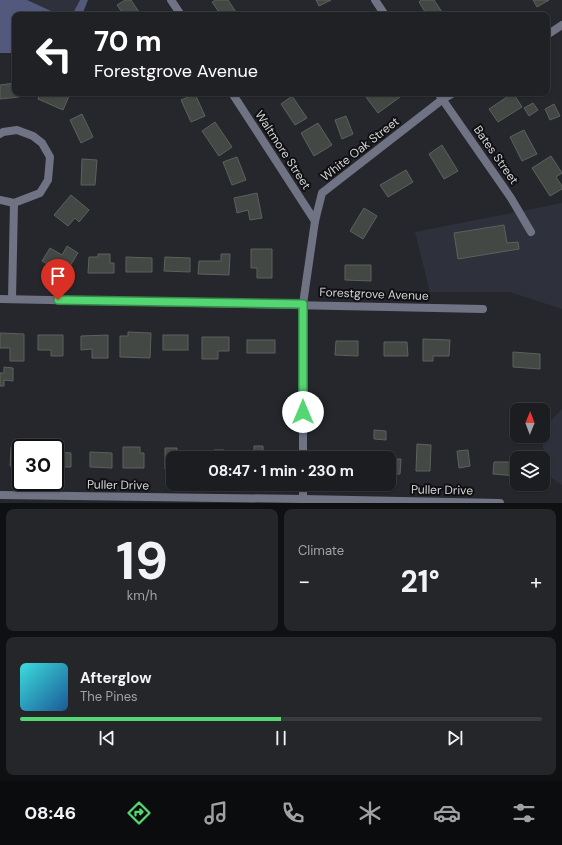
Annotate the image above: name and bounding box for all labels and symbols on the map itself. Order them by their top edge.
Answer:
street label: Waltmore Street [252,107,315,193]
street label: White Oak Street [318,113,403,185]
street label: Bates Street [470,122,522,188]
pin [41,259,75,300]
street label: Forestgrove Avenue [319,284,429,304]
position arrow [282,391,324,433]
north arrow [510,403,550,443]
speed limit sign: 30 [12,439,64,491]
street label: Puller Drive [87,476,149,494]
street label: Puller Drive [411,481,473,499]

